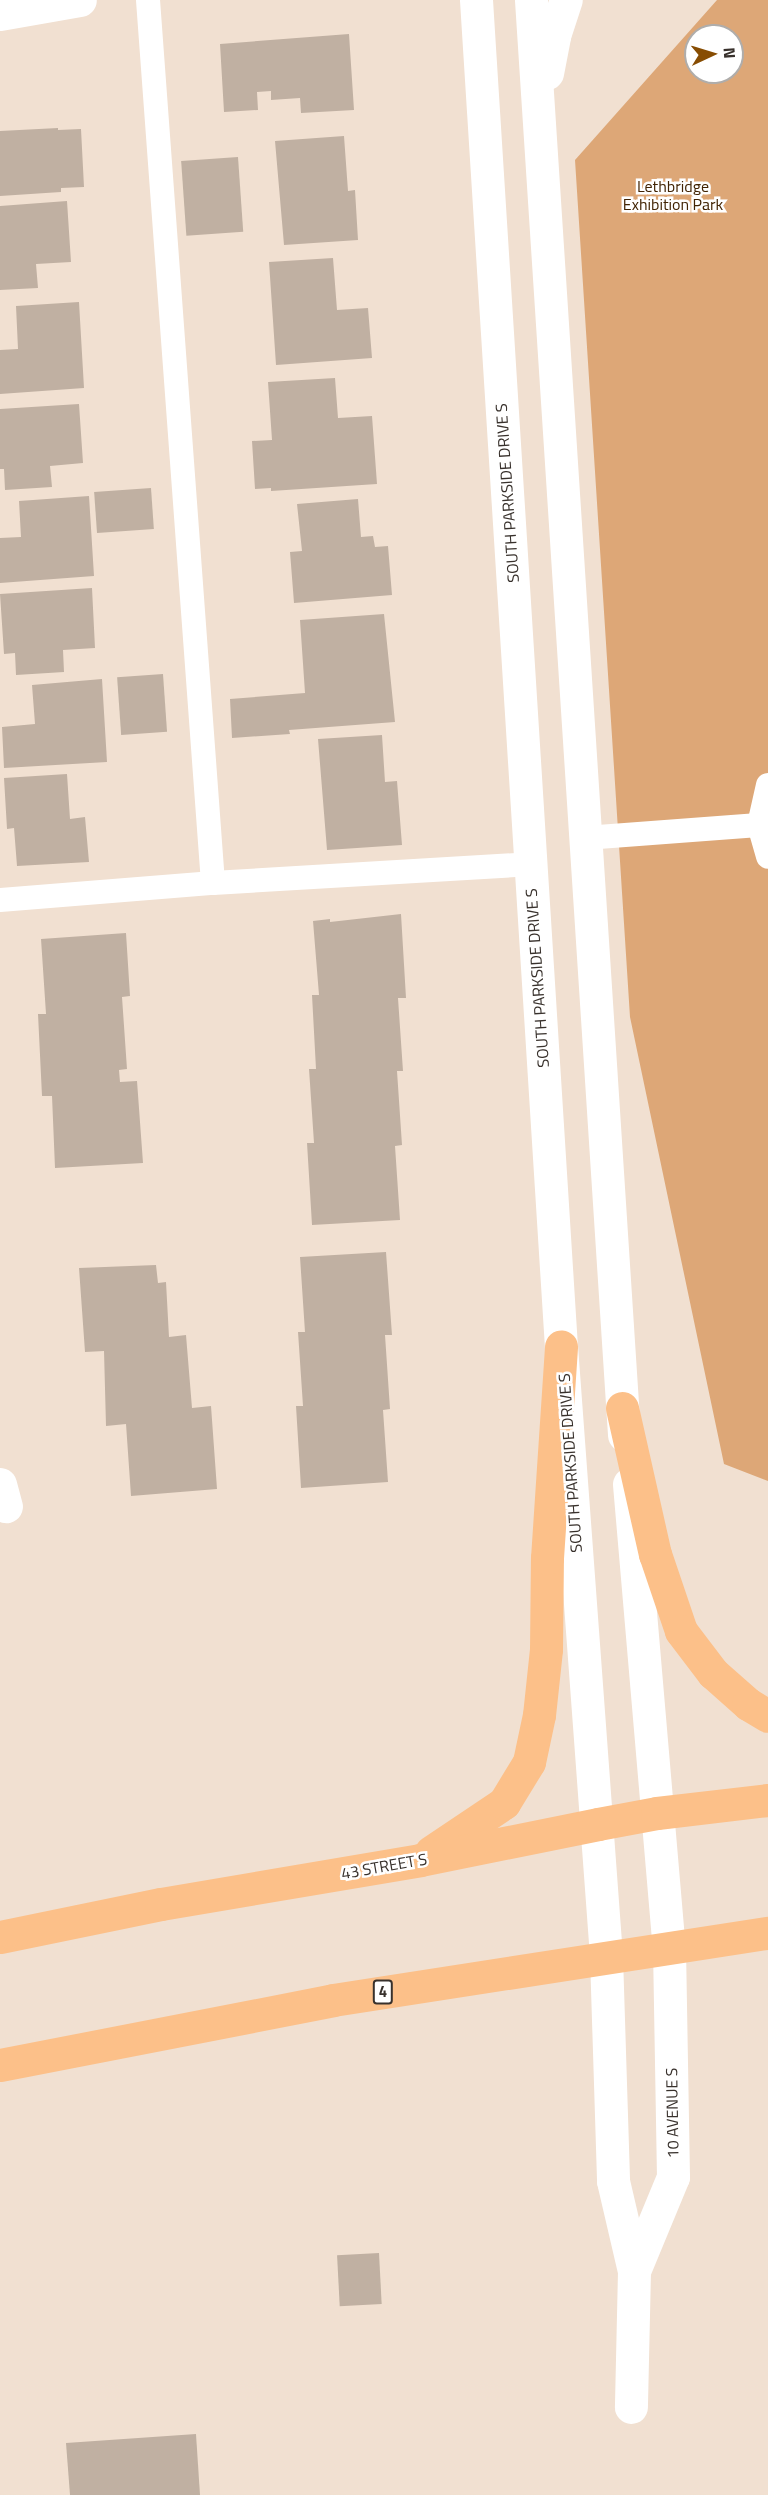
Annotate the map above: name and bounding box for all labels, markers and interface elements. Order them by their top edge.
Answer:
north arrow [684,24,744,84]
text: N [718,47,742,59]
park label: Lethbridge Exhibition Park [623,176,723,214]
street label: SOUTH PARKSIDE DRIVE S [491,403,523,583]
street label: SOUTH PARKSIDE DRIVE S [521,888,553,1068]
street label: SOUTH PARKSIDE DRIVE S [554,1373,586,1553]
street label: 43 STREET S [340,1849,428,1883]
road number: 4 [372,1980,394,2004]
street label: 10 AVENUE S [662,2067,682,2159]

